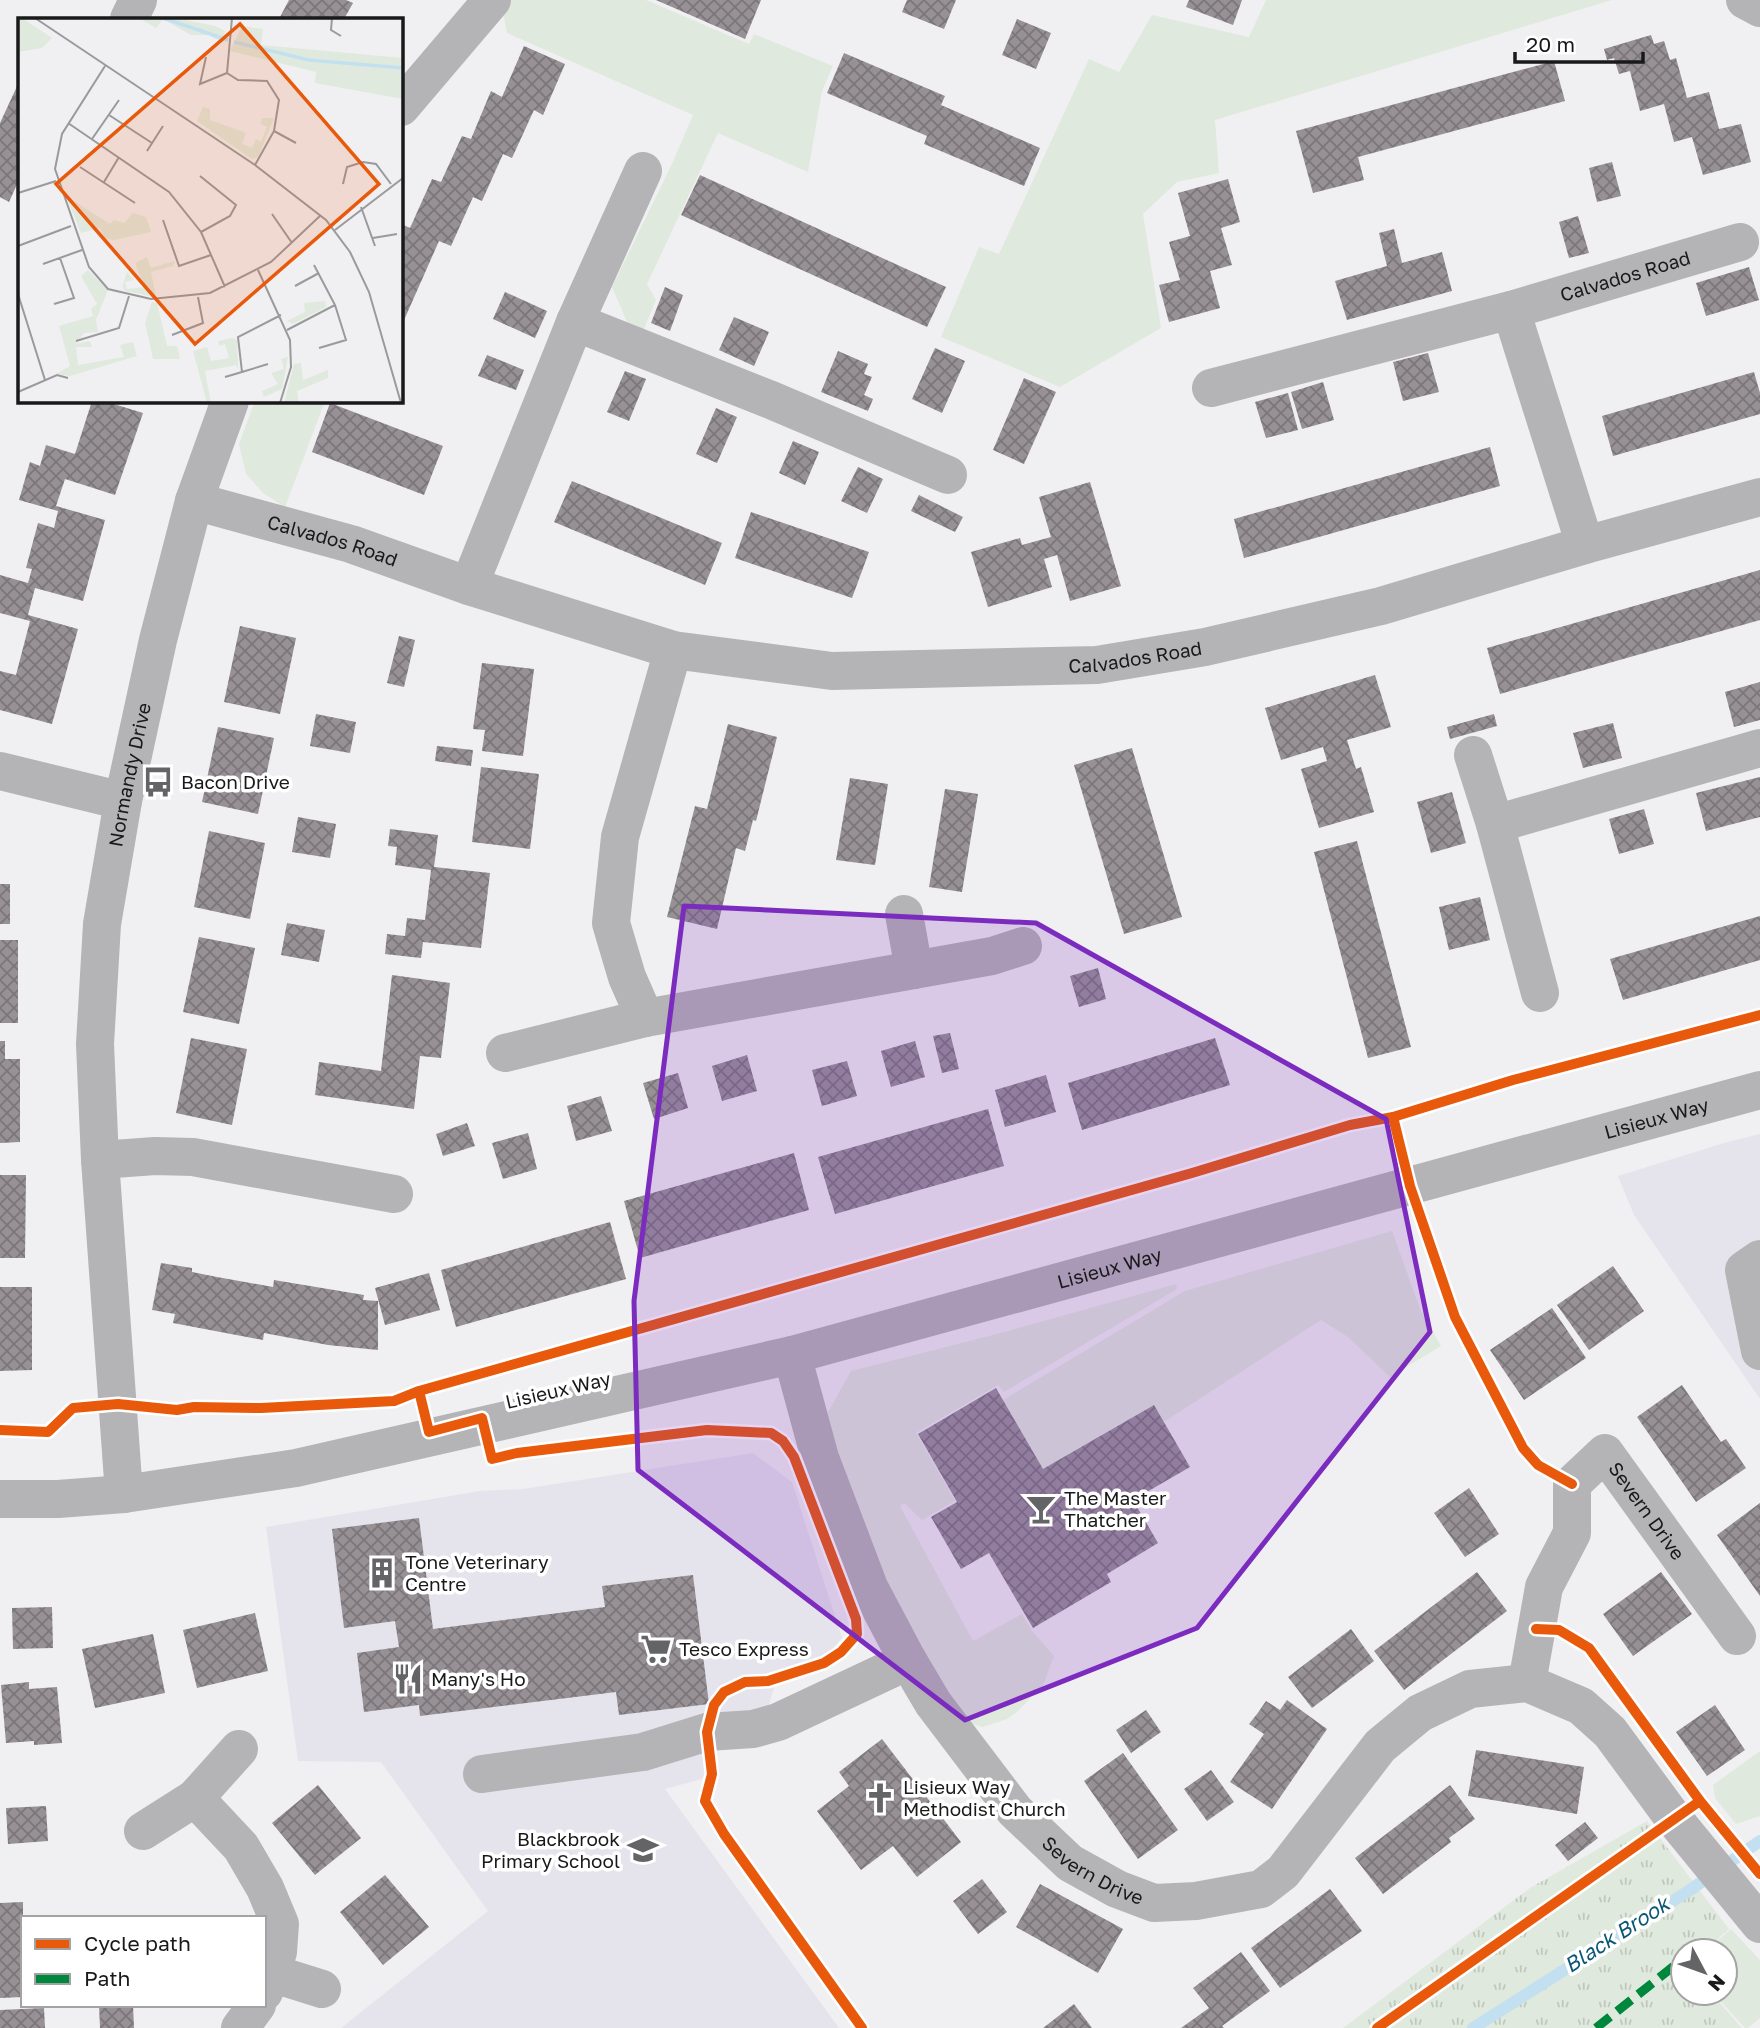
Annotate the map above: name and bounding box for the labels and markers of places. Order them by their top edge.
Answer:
bus stop icon: Bacon Drive [141,765,175,799]
place label: Bacon Drive [181,770,290,793]
place label: The Master Thatcher [1064,1486,1167,1531]
bar icon: The Master Thatcher [1024,1492,1058,1526]
place label: Tone Veterinary Centre [405,1550,549,1595]
building icon: Tone Veterinary Centre [365,1556,399,1590]
supermarket icon: Tesco Express [639,1632,673,1666]
place label: Tesco Express [679,1637,809,1660]
restaurant icon: Many's Ho [391,1662,425,1696]
place label: Many's Ho [431,1667,526,1690]
place label: Lisieux Way Methodist Church [903,1775,1066,1820]
church icon: Lisieux Way Methodist Church [863,1781,897,1815]
place label: Blackbrook Primary School [481,1827,620,1872]
school or university icon: Blackbrook Primary School [626,1833,660,1867]

